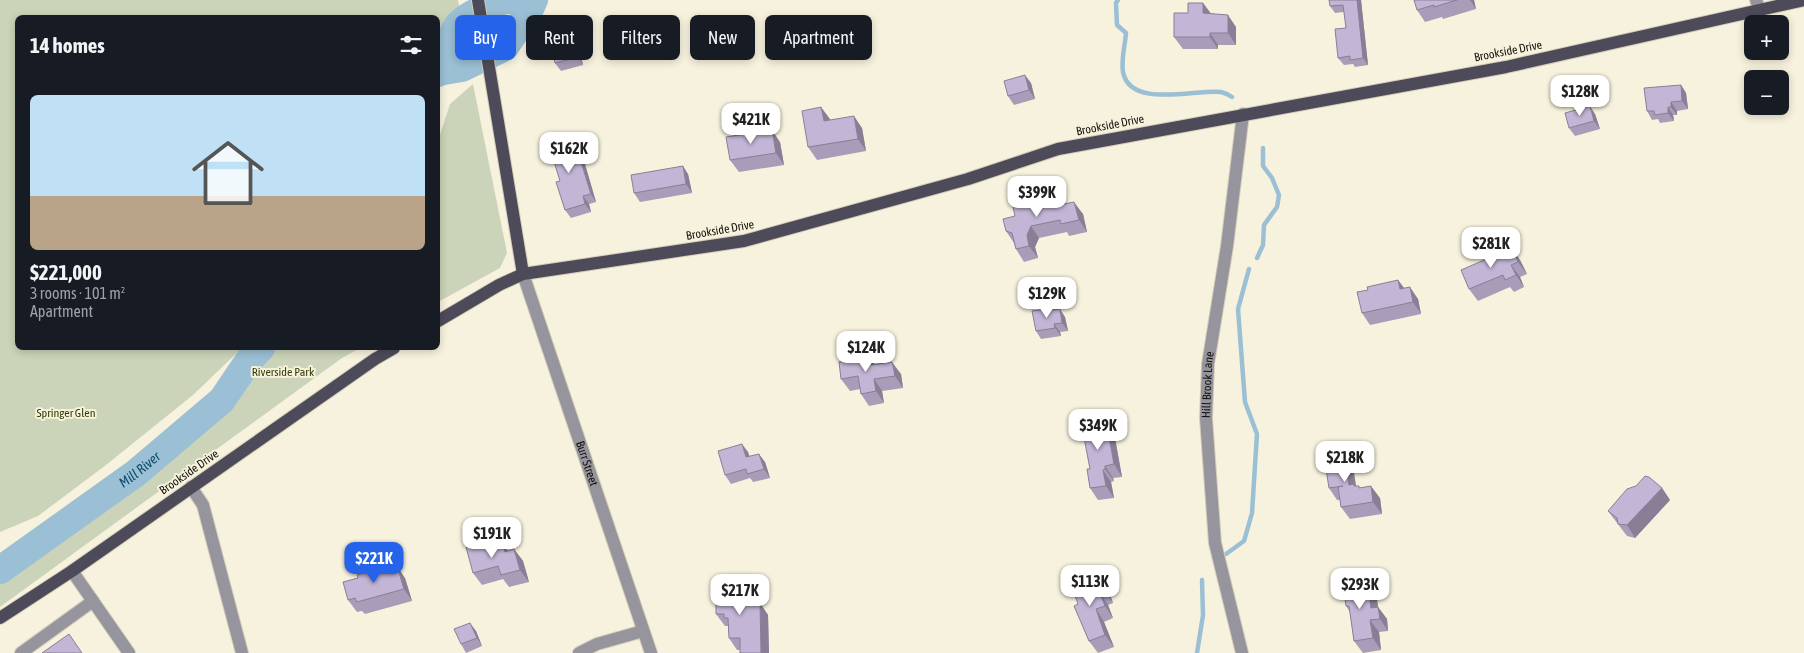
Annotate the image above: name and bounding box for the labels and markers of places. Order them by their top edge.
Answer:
pin: $128K [1545,74,1615,117]
pin: $421K [716,102,786,145]
pin: $162K [534,132,604,174]
pin: $399K [1002,176,1072,218]
pin: $281K [1456,226,1526,269]
pin: $129K [1012,276,1082,319]
pin: $124K [831,330,901,373]
pin: $349K [1063,408,1133,451]
pin: $218K [1310,440,1380,483]
pin: $191K [457,516,527,559]
pin: $221K [339,542,409,584]
pin: $113K [1055,564,1125,607]
pin: $293K [1325,568,1395,610]
pin: $217K [705,574,775,616]

